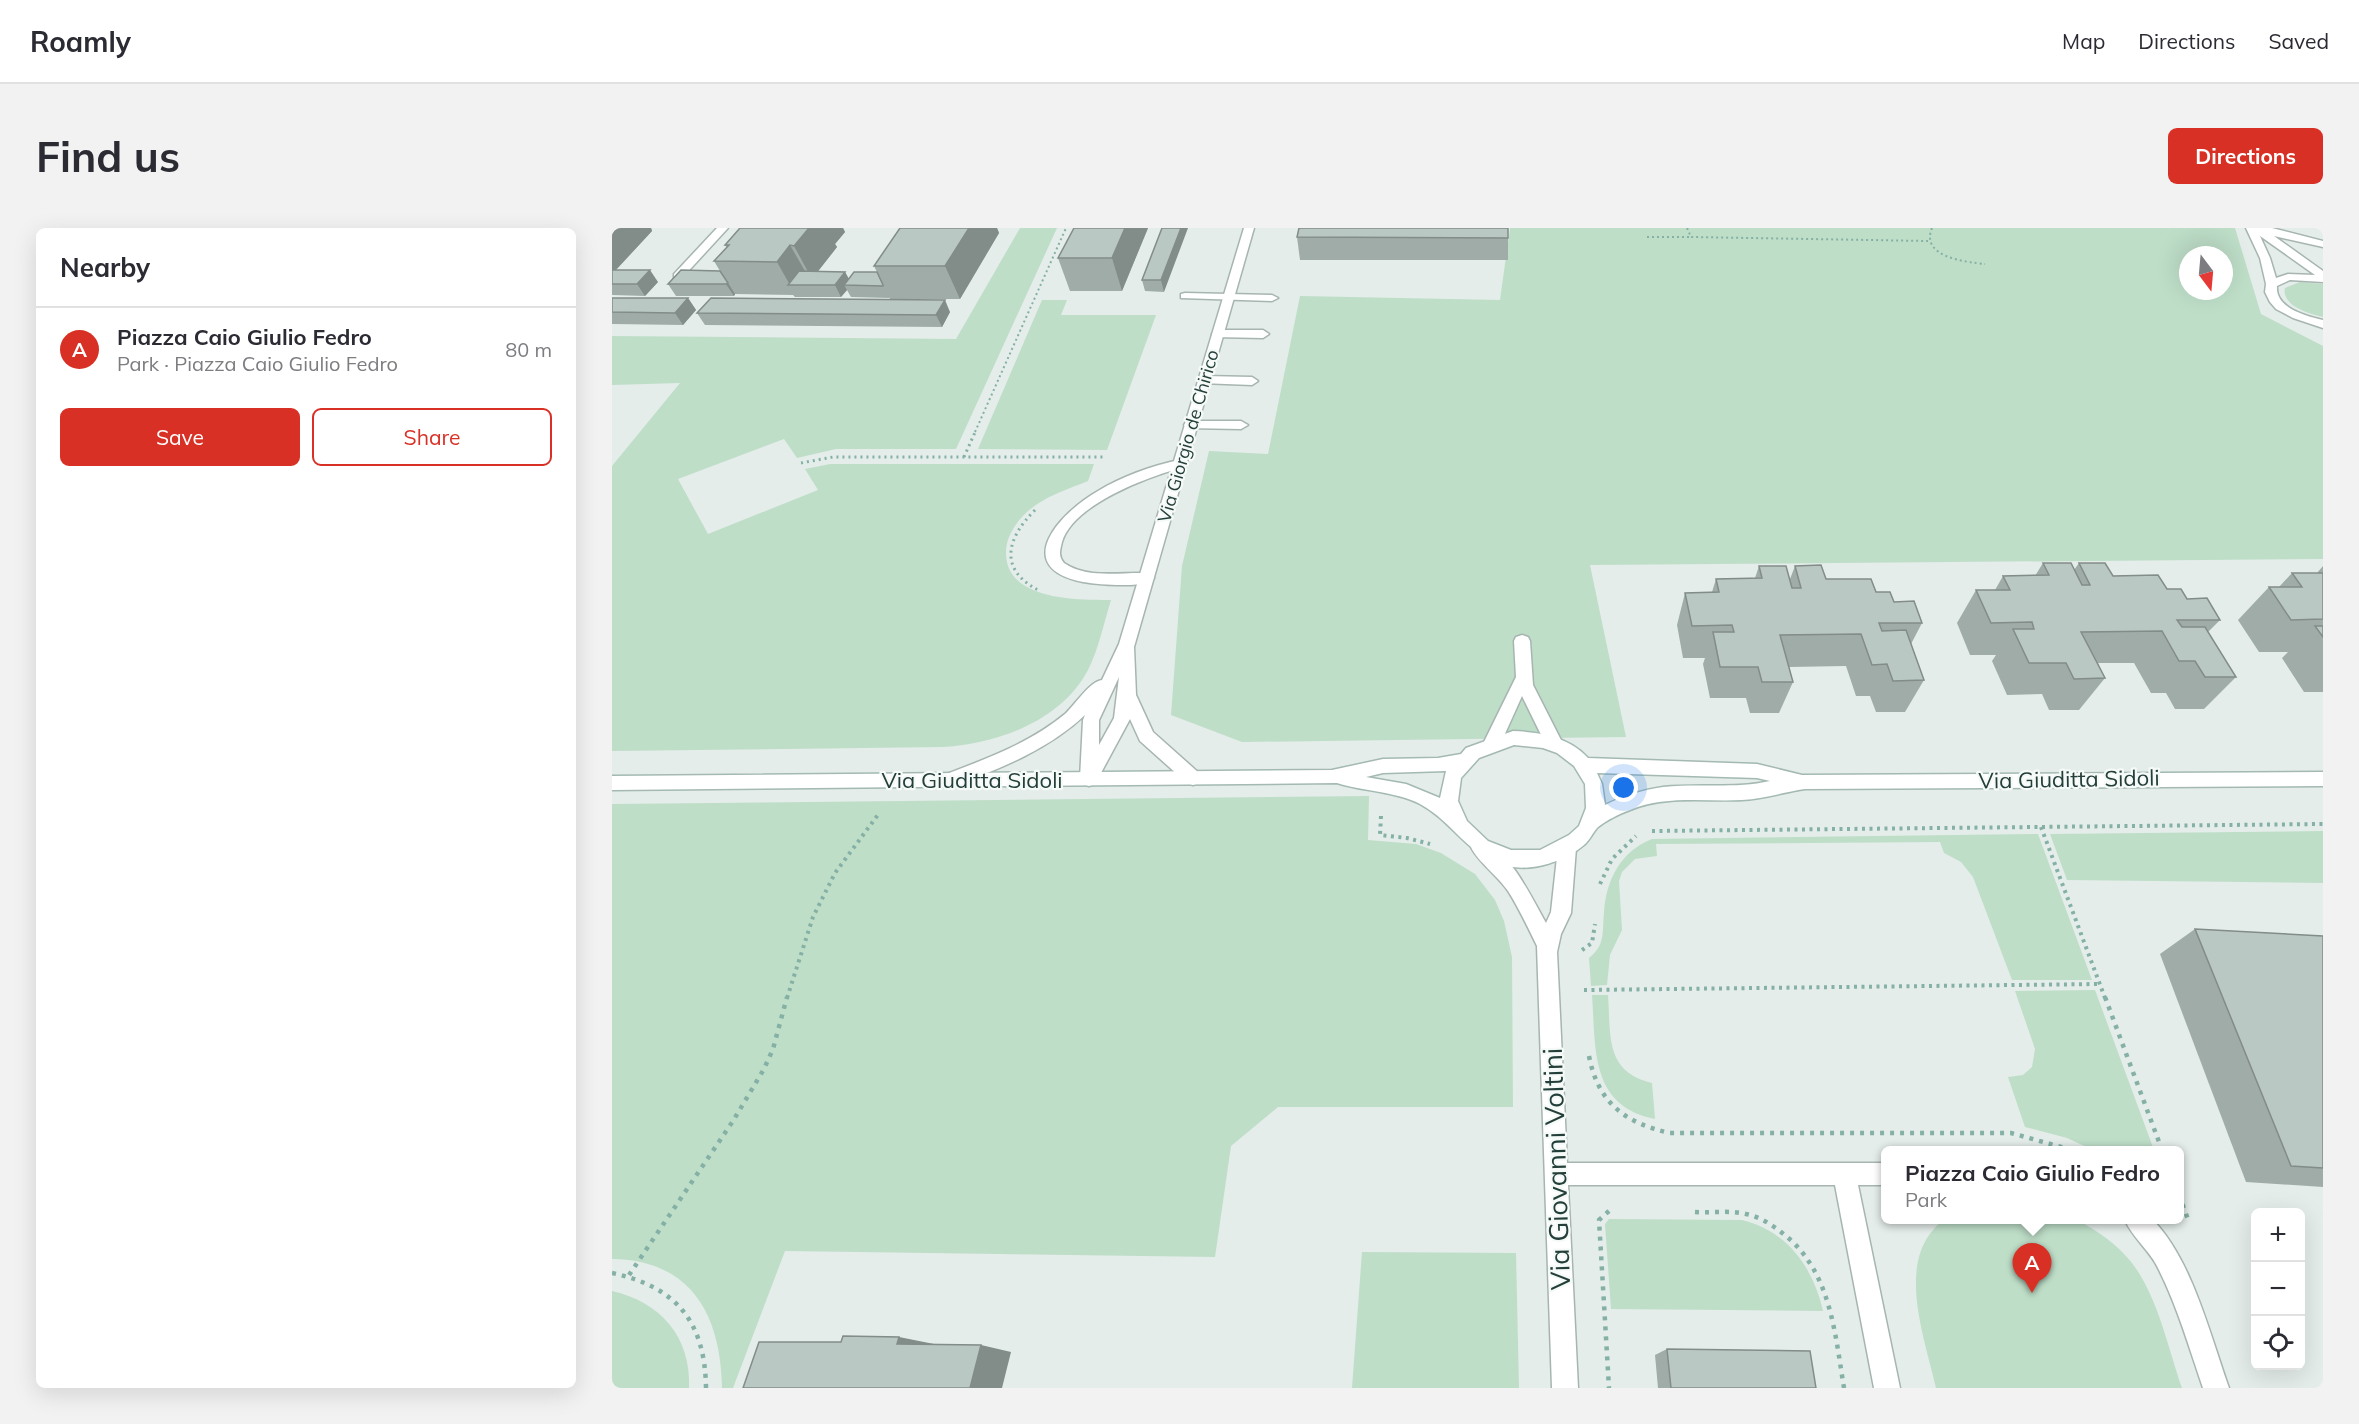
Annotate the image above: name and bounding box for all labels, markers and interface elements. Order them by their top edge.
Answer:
text: Roamly [30,24,131,59]
text: Map [2062,28,2105,54]
text: Directions [2138,28,2235,54]
text: Saved [2268,28,2329,54]
button: Directions [2168,128,2323,184]
text: Find us [36,130,180,183]
north arrow [2179,246,2233,300]
text: Nearby [60,251,150,284]
text: Piazza Caio Giulio Fedro [117,323,372,351]
text: A [72,337,87,362]
text: 80 m [505,337,552,362]
street label: Via Giorgio de Chirico [1152,347,1224,525]
text: Park · Piazza Caio Giulio Fedro [117,351,398,376]
button: Save [60,408,300,466]
button: Share [312,408,552,466]
street label: Via Giuditta Sidoli [1978,763,2160,795]
street label: Via Giuditta Sidoli [881,766,1063,794]
your location [1609,773,1638,802]
street label: Via Giovanni Voltini [1535,1047,1577,1291]
popup [1881,1146,2184,1224]
text: Piazza Caio Giulio Fedro [1905,1159,2160,1187]
text: Park [1905,1187,1947,1212]
map controls [2251,1208,2305,1370]
button: + [2251,1208,2305,1262]
pin: A [2012,1244,2052,1293]
button: − [2251,1262,2305,1316]
button: locate [2251,1316,2305,1370]

